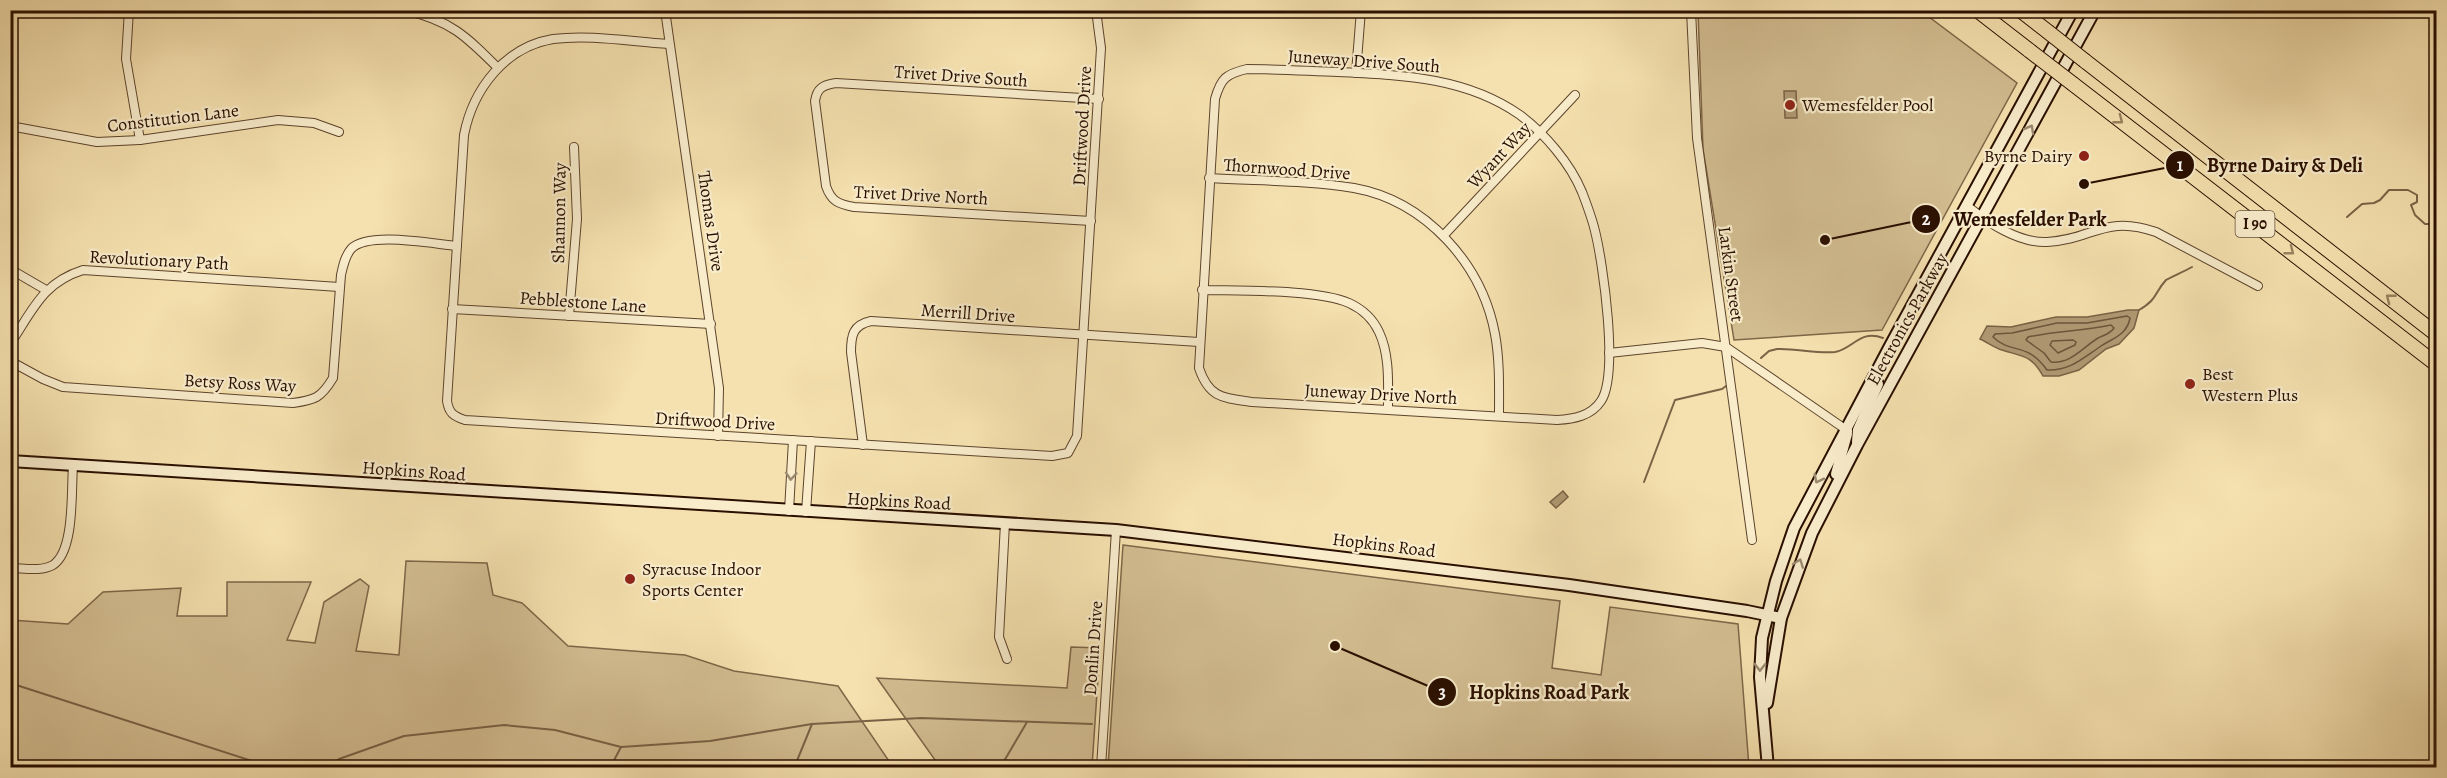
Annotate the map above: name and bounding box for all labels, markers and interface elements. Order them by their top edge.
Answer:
street label: Juneway Drive South [1287,44,1441,78]
street label: Trivet Drive South [893,59,1029,93]
street label: Driftwood Drive [1067,65,1097,187]
place label: Wemesfelder Pool [1801,93,1934,117]
street label: Constitution Lane [106,98,240,138]
marker: Wemesfelder Pool [1783,98,1797,112]
one-way arrow [2112,112,2123,123]
street label: Wyant Way [1461,116,1537,194]
one-way arrow [2023,125,2034,136]
place label: Byrne Dairy [1984,144,2073,168]
callout: Byrne Dairy & Deli [2165,146,2375,184]
marker: Byrne Dairy [2077,149,2091,163]
text: Byrne Dairy & Deli [2207,152,2363,179]
street label: Thornwood Drive [1223,153,1351,185]
text: 1 [2177,153,2184,177]
street label: Shannon Way [546,161,572,264]
street label: Thomas Drive [692,169,730,273]
street label: Trivet Drive North [853,179,989,211]
callout: Wemesfelder Park [1911,200,2118,238]
text: Wemesfelder Park [1952,206,2107,233]
text: 2 [1922,207,1931,231]
road number: I 90 [2236,211,2274,237]
street label: Larkin Street [1712,225,1750,323]
street label: Revolutionary Path [89,244,230,276]
one-way arrow [2283,244,2294,255]
street label: Electronics Parkway [1861,248,1954,390]
street label: Pebblestone Lane [519,286,647,318]
one-way arrow [2386,295,2397,306]
street label: Merrill Drive [920,298,1016,328]
place label: Best Western Plus [2201,362,2298,407]
street label: Betsy Ross Way [183,368,298,398]
marker: Best Western Plus [2183,377,2197,391]
street label: Juneway Drive North [1304,378,1458,410]
street label: Driftwood Drive [654,406,776,436]
street label: Hopkins Road [361,455,467,487]
one-way arrow [785,471,798,480]
one-way arrow [1814,473,1826,484]
street label: Hopkins Road [847,486,952,516]
street label: Hopkins Road [1331,527,1437,563]
place label: Syracuse Indoor Sports Center [642,557,761,602]
one-way arrow [1792,558,1805,569]
marker: Syracuse Indoor Sports Center [623,572,637,586]
street label: Donlin Drive [1078,600,1108,696]
one-way arrow [1754,662,1766,671]
callout: Hopkins Road Park [1427,673,1641,711]
text: Hopkins Road Park [1469,679,1630,706]
text: 3 [1438,680,1446,704]

